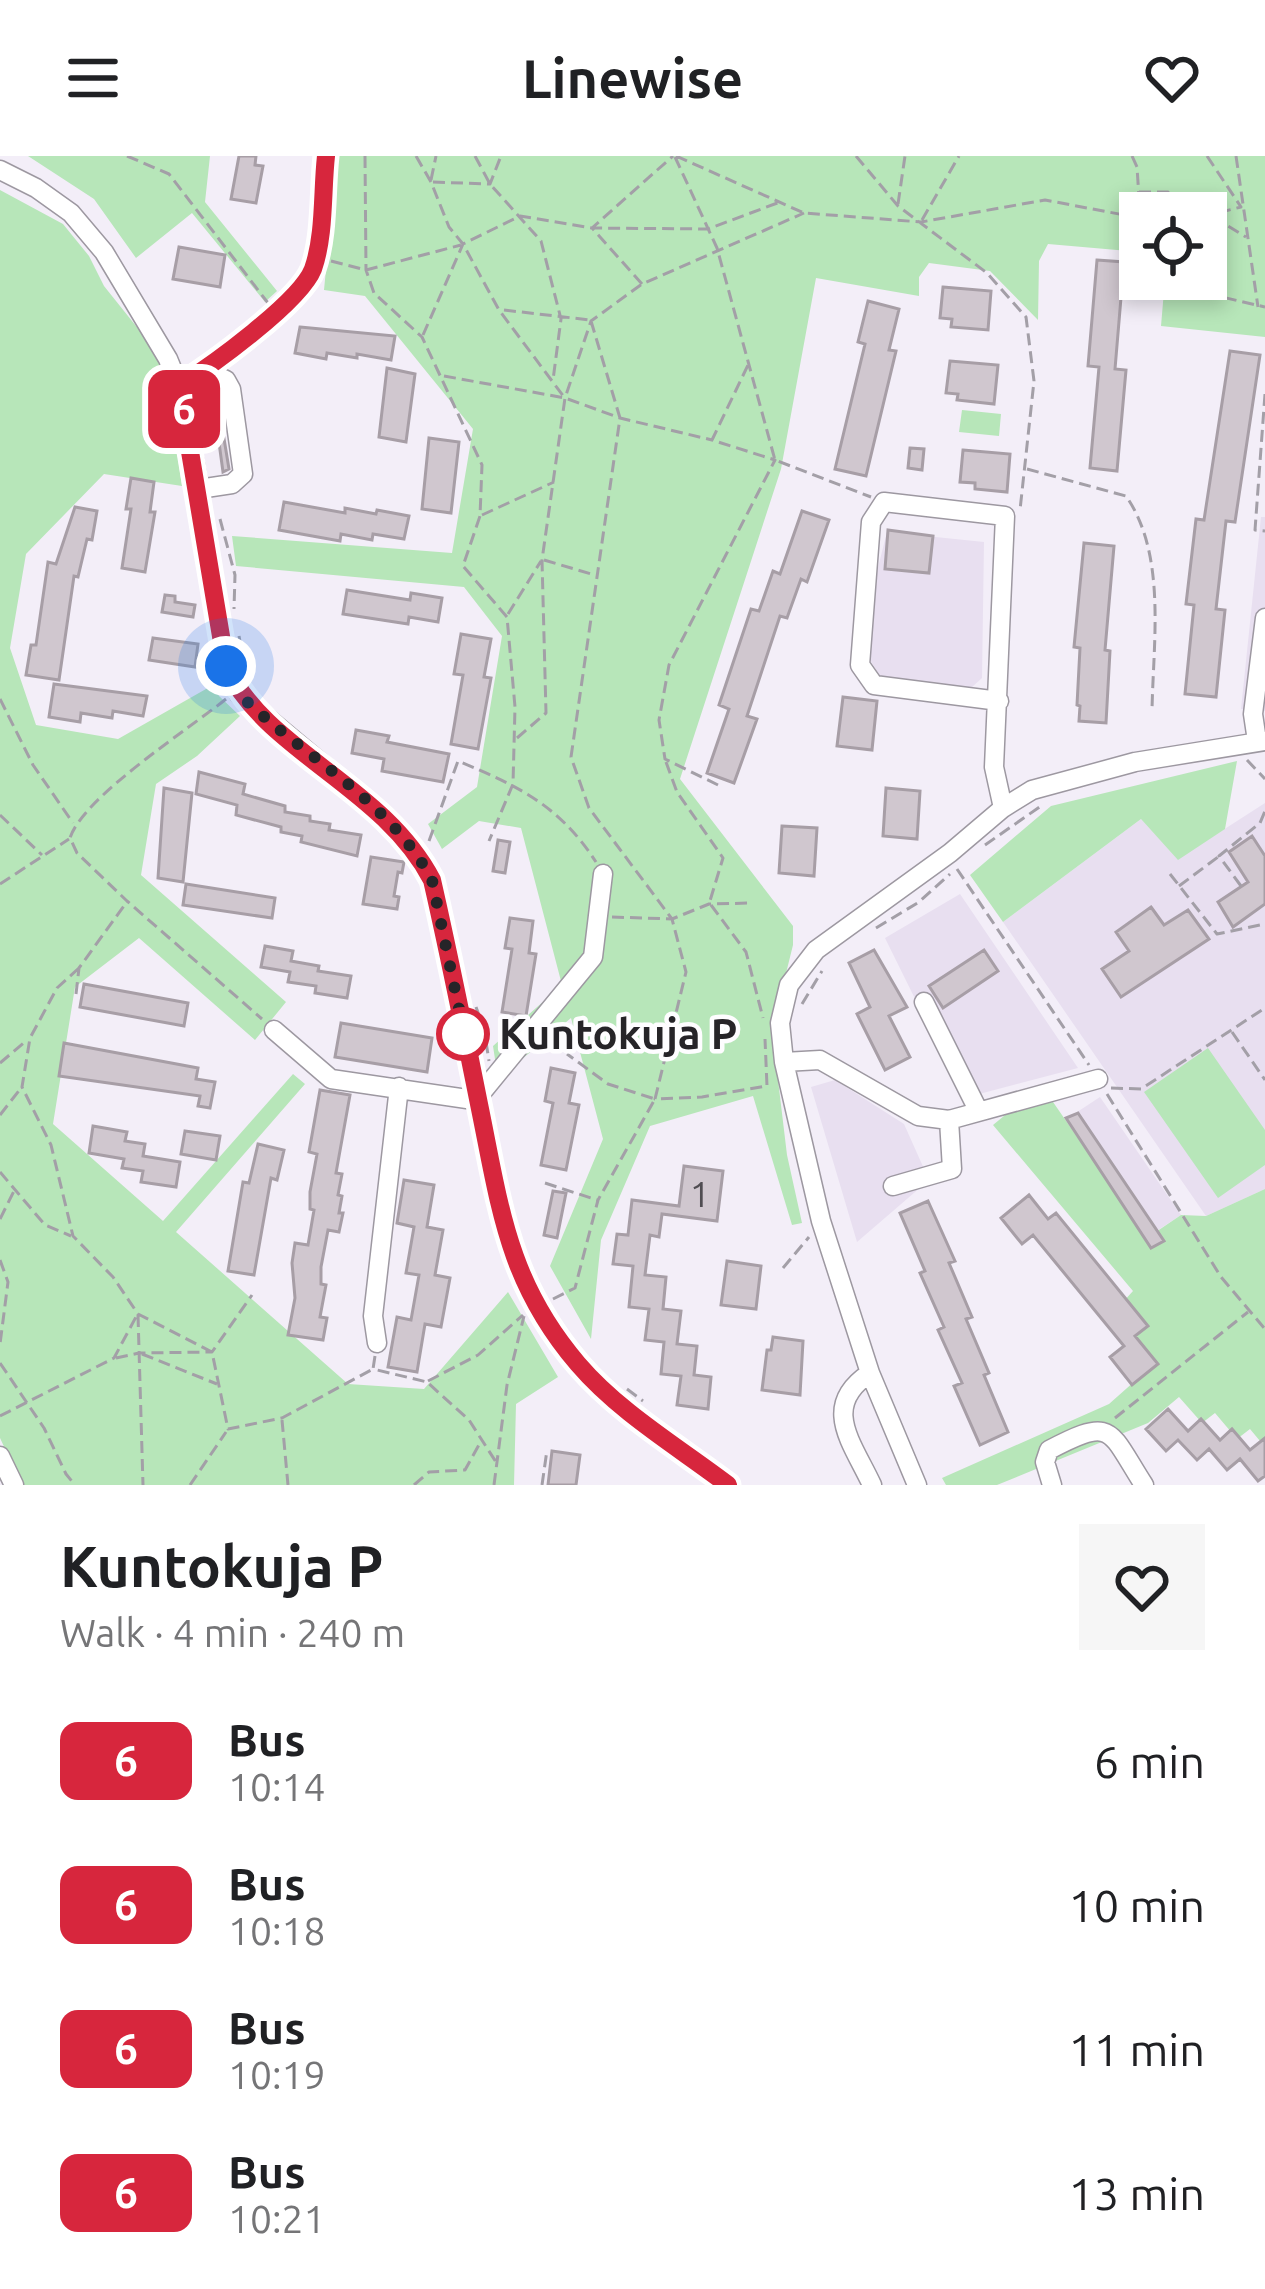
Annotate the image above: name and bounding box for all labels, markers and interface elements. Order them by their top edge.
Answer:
icon: menu [60,45,126,111]
icon: heart [1139,45,1205,111]
text: Linewise [522,48,743,108]
map controls [1119,192,1227,300]
button: locate [1119,192,1227,300]
line badge: 6 [145,370,223,448]
text: 6 [172,385,196,432]
your location [196,636,256,696]
marker: Kuntokuja P [438,1009,488,1059]
place label: Kuntokuja P [499,1010,737,1057]
house number: 1 [690,1173,710,1214]
button: heart [1079,1524,1205,1650]
text: Kuntokuja P [60,1534,383,1598]
text: Walk · 4 min · 240 m [60,1611,405,1654]
text: Bus [228,1714,305,1765]
text: 6 min [1094,1736,1205,1787]
text: 6 [114,1737,138,1784]
text: 10:14 [228,1765,326,1808]
text: Bus [228,1858,305,1909]
text: 10 min [1068,1880,1205,1931]
text: 6 [114,1881,138,1928]
text: 10:18 [228,1909,326,1952]
text: Bus [228,2002,305,2053]
text: 11 min [1068,2024,1205,2075]
text: 6 [114,2025,138,2072]
text: 10:19 [228,2053,326,2096]
text: Bus [228,2146,305,2197]
text: 13 min [1068,2168,1205,2219]
text: 6 [114,2169,138,2216]
text: 10:21 [228,2197,326,2240]

